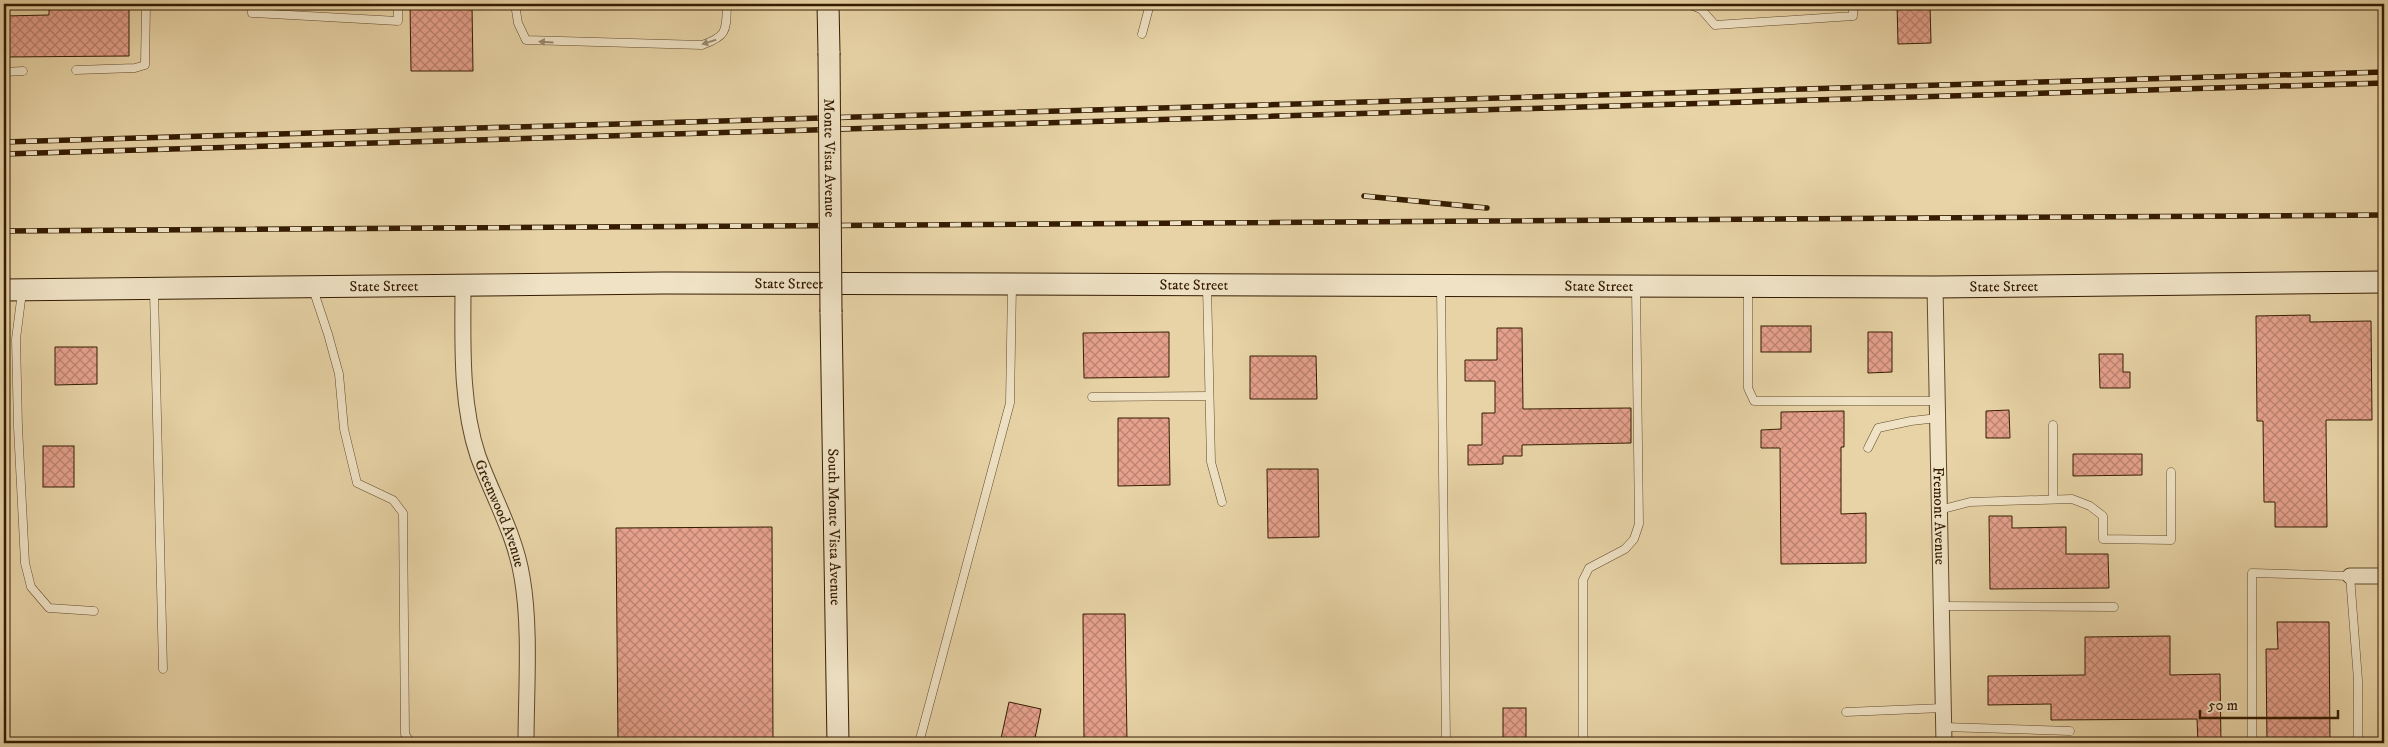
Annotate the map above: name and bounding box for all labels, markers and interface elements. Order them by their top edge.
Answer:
one-way arrow [538,38,554,46]
one-way arrow [701,39,716,47]
street label: Monte Vista Avenue [820,99,840,217]
street label: State Street [755,274,824,293]
street label: State Street [1160,275,1229,294]
street label: State Street [349,276,419,296]
street label: State Street [1565,276,1634,296]
street label: State Street [1969,276,2039,296]
street label: South Monte Vista Avenue [824,448,845,606]
street label: Greenwood Avenue [471,457,529,569]
street label: Fremont Avenue [1929,467,1950,565]
scale bar [2200,687,2338,719]
text: 50 m [2208,696,2238,715]

